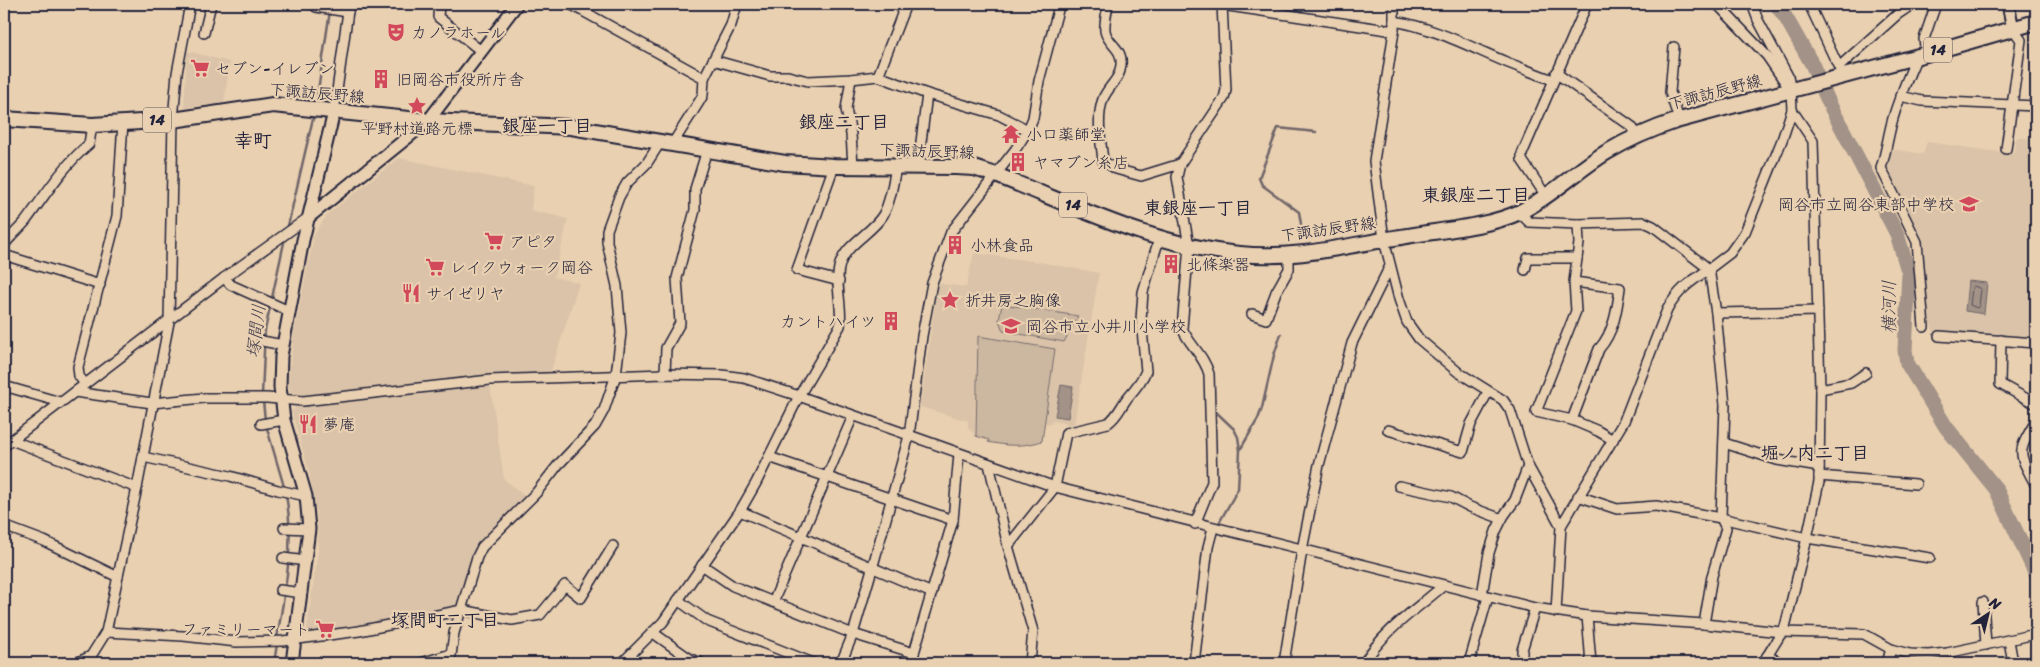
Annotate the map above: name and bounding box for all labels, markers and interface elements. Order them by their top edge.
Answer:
place label: カノラホール [411,18,506,47]
theatre icon: カノラホール [385,21,407,43]
road number: 14 [1924,38,1952,62]
place label: セブン-イレブン [215,54,334,83]
supermarket icon: セブン-イレブン [189,57,211,79]
place label: 旧岡谷市役所庁舎 [396,65,524,94]
street label: 下諏訪辰野線 [1665,66,1765,118]
building icon: 旧岡谷市役所庁舎 [370,68,392,90]
street label: 下諏訪辰野線 [268,74,366,112]
place icon: 平野村道路元標 [406,95,428,117]
district label: 銀座二丁目 [799,106,889,138]
road number: 14 [143,108,171,132]
district label: 銀座一丁目 [502,110,592,142]
place label: 平野村道路元標 [361,114,473,143]
place label: 小口薬師堂 [1026,120,1106,149]
temple icon: 小口薬師堂 [1000,123,1022,145]
district label: 幸町 [234,124,272,157]
street label: 下諏訪辰野線 [879,135,975,167]
place label: ヤマブン糸店 [1033,148,1129,177]
building icon: ヤマブン糸店 [1007,151,1029,173]
district label: 東銀座二丁目 [1422,179,1530,211]
place label: 岡谷市立岡谷東部中学校 [1778,190,1954,219]
road number: 14 [1059,192,1087,218]
district label: 東銀座一丁目 [1144,192,1252,224]
school or university icon: 岡谷市立岡谷東部中学校 [1958,193,1980,215]
street label: 下諏訪辰野線 [1278,208,1378,250]
place label: アピタ [509,227,557,256]
supermarket icon: アピタ [483,230,505,252]
place label: 小林食品 [970,231,1034,260]
building icon: 小林食品 [944,234,966,256]
place label: 北條楽器 [1186,250,1250,279]
place label: レイクウォーク岡谷 [450,253,593,282]
building icon: 北條楽器 [1160,253,1182,275]
supermarket icon: レイクウォーク岡谷 [424,256,446,278]
place label: サイゼリヤ [426,279,505,308]
water label: 横河川 [1873,280,1905,334]
restaurant icon: サイゼリヤ [400,282,422,304]
place label: 折井房之胸像 [965,286,1061,315]
place icon: 折井房之胸像 [939,289,961,311]
water label: 塚間川 [237,302,275,360]
place label: カントハイツ [780,307,876,336]
building icon: カントハイツ [880,310,902,332]
place label: 岡谷市立小井川小学校 [1026,312,1186,341]
school or university icon: 岡谷市立小井川小学校 [1000,315,1022,337]
place label: 夢庵 [323,410,355,439]
restaurant icon: 夢庵 [297,413,319,435]
district label: 堀ノ内二丁目 [1761,437,1869,469]
north arrow [1962,590,2012,640]
text: N [1983,590,2007,617]
district label: 塚間町二丁目 [391,604,499,636]
place label: ファミリーマート [182,615,310,644]
supermarket icon: ファミリーマート [314,618,336,640]

